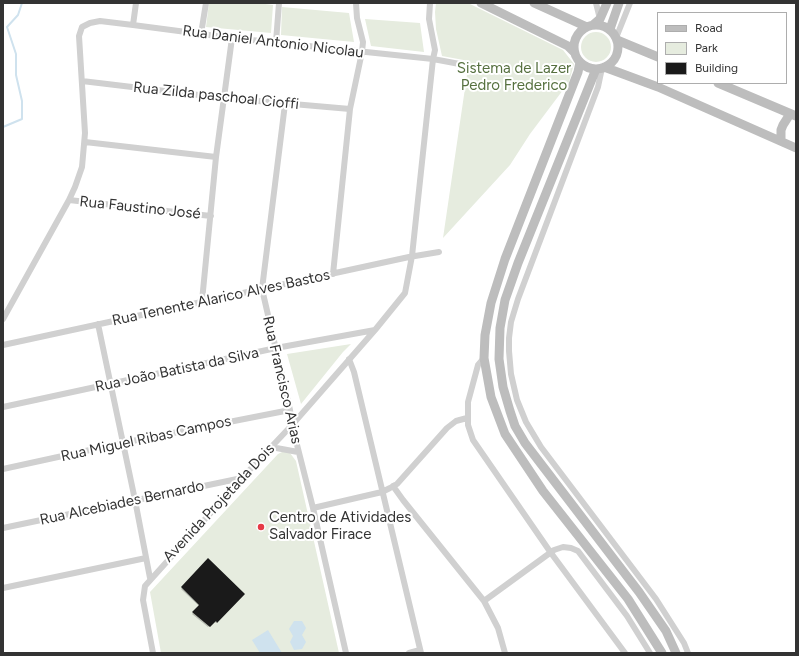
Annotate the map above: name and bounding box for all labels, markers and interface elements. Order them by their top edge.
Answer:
legend [657,12,787,84]
text: Road [695,21,723,35]
street label: Rua Daniel Antonio Nicolau [181,22,365,62]
text: Park [695,41,718,55]
park label: Sistema de Lazer Pedro Frederico [457,60,571,95]
text: Building [695,61,738,75]
street label: Rua Zilda paschoal Cioffi [132,78,300,114]
street label: Rua Faustino José [79,193,201,223]
street label: Rua Tenente Alarico Alves Bastos [110,266,332,330]
street label: Rua Francisco Arias [259,314,305,446]
street label: Rua João Batista da Silva [93,344,261,396]
street label: Rua Miguel Ribas Campos [59,412,233,466]
street label: Avenida Projetada Dois [159,440,279,566]
street label: Rua Alcebiades Bernardo [38,477,206,529]
place label: Centro de Atividades Salvador Firace [269,509,411,544]
marker: Centro de Atividades Salvador Firace [256,522,266,532]

